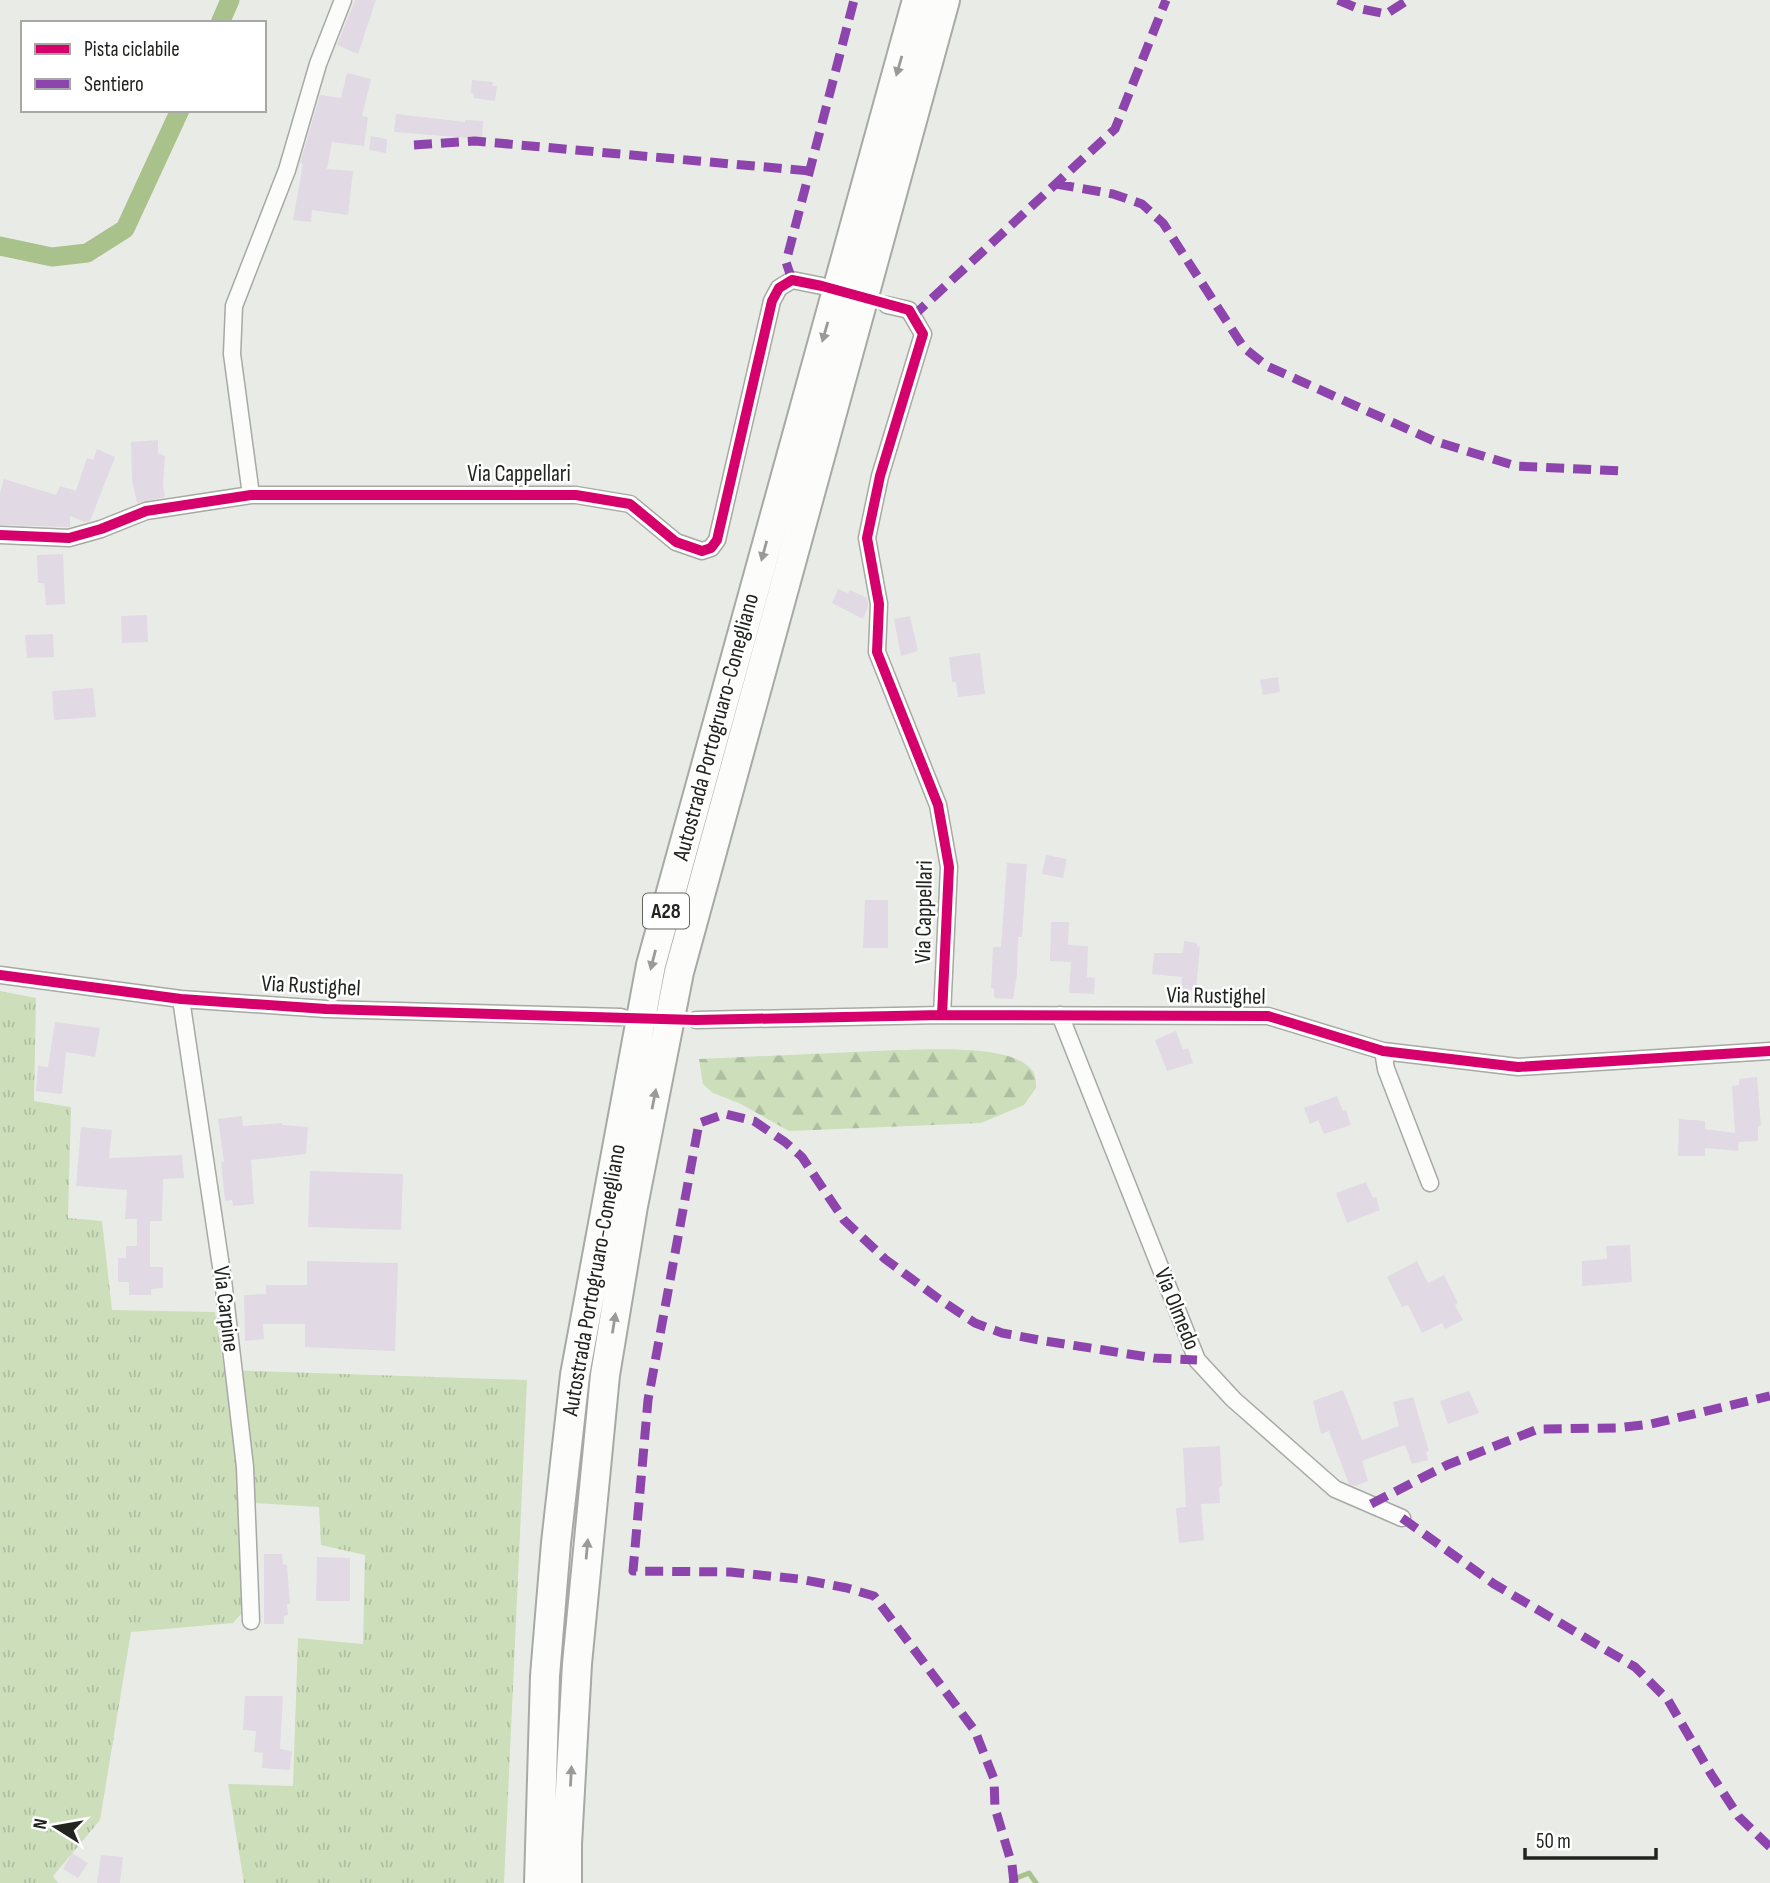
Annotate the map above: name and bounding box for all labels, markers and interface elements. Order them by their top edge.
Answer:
legend [21,21,266,112]
text: Pista ciclabile [84,37,180,62]
one-way arrow [893,55,904,77]
text: Sentiero [84,72,144,97]
one-way arrow [819,321,830,343]
street label: Via Cappellari [467,460,571,488]
one-way arrow [758,541,769,563]
street label: Autostrada Portogruaro-Conegliano [667,590,765,865]
street label: Via Cappellari [909,860,939,964]
road number: A28 [643,894,689,928]
one-way arrow [647,949,658,971]
street label: Via Rustighel [261,969,361,1003]
street label: Via Rustighel [1166,981,1266,1011]
one-way arrow [649,1088,660,1110]
street label: Autostrada Portogruaro-Conegliano [556,1142,632,1419]
street label: Via Carpine [207,1264,245,1354]
street label: Via Olmedo [1148,1264,1206,1354]
one-way arrow [609,1312,620,1334]
one-way arrow [582,1538,593,1560]
one-way arrow [565,1765,576,1787]
north arrow [21,1792,91,1862]
scale bar [1525,1816,1656,1860]
text: N [29,1817,53,1831]
text: 50 m [1536,1829,1571,1854]

